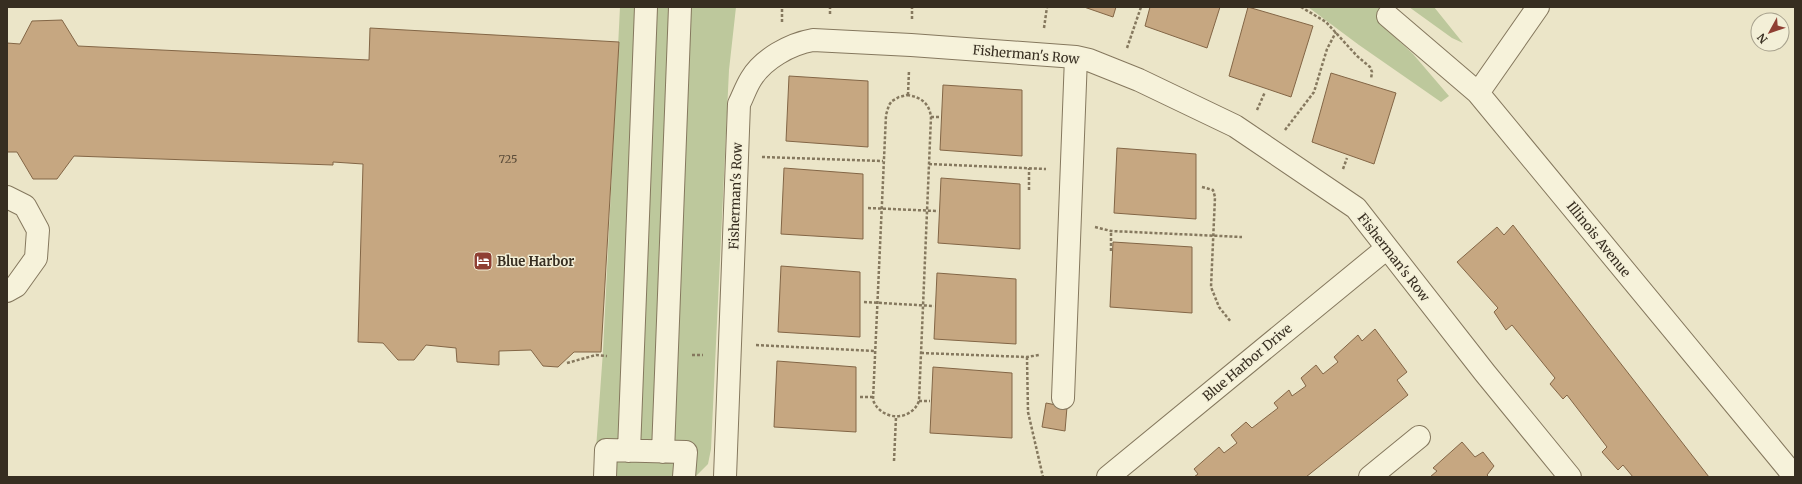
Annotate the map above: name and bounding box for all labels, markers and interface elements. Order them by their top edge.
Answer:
north arrow [1750,12,1790,52]
text: N [1754,30,1770,46]
street label: Fisherman's Row [972,41,1081,68]
street label: Fisherman's Row [725,141,746,250]
house number: 725 [499,152,517,166]
street label: Illinois Avenue [1563,198,1634,281]
street label: Fisherman's Row [1354,210,1434,306]
hotel icon: Blue Harbor [472,250,494,272]
place label: Blue Harbor [497,253,574,270]
street label: Blue Harbor Drive [1199,320,1296,405]

